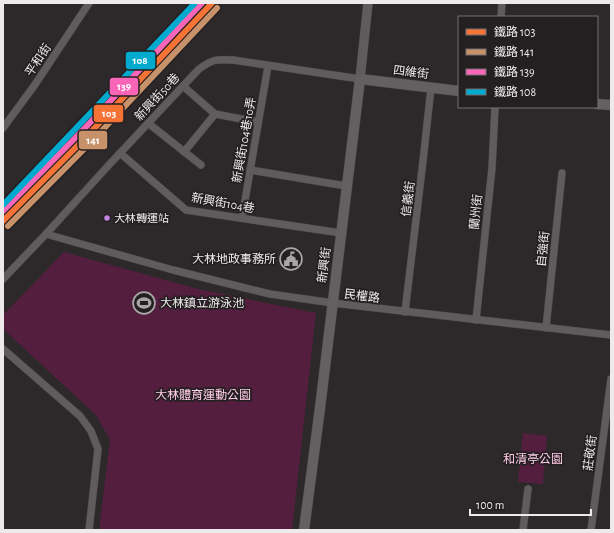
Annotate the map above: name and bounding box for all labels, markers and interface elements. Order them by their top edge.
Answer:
legend [458,16,598,108]
text: 鐵路 103 [494,25,535,38]
street label: 平和街 [22,41,53,78]
text: 鐵路 141 [494,45,534,58]
line badge: 108 [125,51,156,70]
text: 108 [132,55,148,66]
street label: 四維街 [392,63,430,80]
text: 鐵路 139 [494,65,535,78]
street label: 新興街50巷 [132,71,182,123]
line badge: 139 [109,77,139,96]
text: 139 [117,81,131,92]
text: 鐵路 108 [494,85,536,98]
street label: 新興街104巷10弄 [230,96,257,184]
line badge: 103 [93,104,124,123]
text: 103 [102,108,116,119]
line badge: 141 [78,130,108,150]
text: 141 [86,135,100,146]
street label: 信義街 [399,180,416,218]
street label: 新興街104巷 [190,191,256,214]
street label: 蘭州街 [467,193,484,231]
place label: 大林轉運站 [114,212,169,224]
marker: 大林轉運站 [102,213,112,223]
street label: 自強街 [534,230,551,268]
public building icon: 大林地政事務所 [278,246,304,272]
street label: 新興街 [315,246,332,284]
place label: 大林地政事務所 [192,252,276,265]
street label: 民權路 [343,287,381,304]
sports icon: 大林鎮立游泳池 [131,290,157,316]
place label: 大林鎮立游泳池 [160,296,244,309]
park label: 大林體育運動公園 [155,388,251,401]
street label: 莊敬街 [581,434,598,472]
park label: 和清亭公園 [503,452,563,465]
scale bar [470,491,591,517]
text: 100 m [476,499,504,511]

